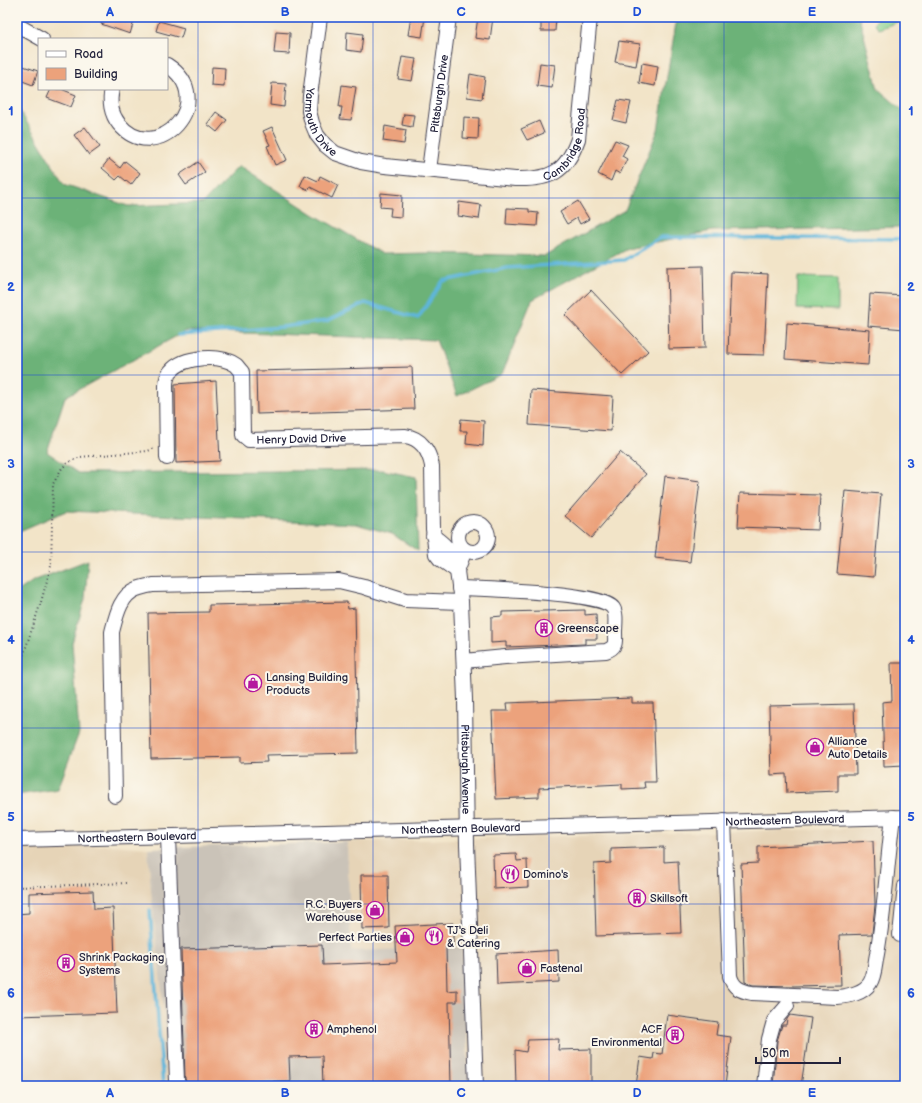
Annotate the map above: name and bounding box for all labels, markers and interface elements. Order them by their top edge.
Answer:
text: A [105,4,114,20]
text: B [280,4,290,20]
text: C [456,4,466,20]
text: D [632,4,642,20]
text: E [808,4,817,20]
legend [38,38,168,90]
text: Road [74,47,103,62]
street label: Pittsburgh Drive [427,53,451,134]
text: Building [74,67,118,82]
street label: Yarmouth Drive [302,86,340,159]
text: 1 [8,103,14,119]
text: 1 [908,103,914,119]
street label: Cambridge Road [541,107,588,183]
text: 2 [7,279,15,295]
text: 2 [907,279,915,295]
street label: Henry David Drive [256,431,347,446]
text: 3 [7,456,15,472]
text: 3 [907,456,915,472]
building icon: Greenscape [534,618,554,638]
place label: Greenscape [557,622,619,635]
text: 4 [7,632,15,648]
text: 4 [907,632,915,648]
place label: Lansing Building Products [266,671,348,697]
shop icon: Lansing Building Products [243,673,263,693]
street label: Pittsburgh Avenue [459,724,473,815]
place label: Alliance Auto Details [828,735,888,761]
shop icon: Alliance Auto Details [805,737,825,757]
text: 5 [7,809,15,825]
text: 5 [907,809,915,825]
street label: Northeastern Boulevard [725,812,845,828]
street label: Northeastern Boulevard [401,820,521,837]
street label: Northeastern Boulevard [77,829,197,845]
restaurant icon: Domino's [500,864,520,884]
place label: Domino's [523,868,569,881]
building icon: Skillsoft [627,888,647,908]
place label: Skillsoft [650,892,689,905]
place label: R.C. Buyers Warehouse [305,898,363,924]
shop icon: R.C. Buyers Warehouse [365,900,385,920]
place label: TJ's Deli & Catering [447,924,500,950]
restaurant icon: TJ's Deli & Catering [424,926,444,946]
shop icon: Perfect Parties [395,927,415,947]
place label: Perfect Parties [319,931,393,944]
place label: Shrink Packaging Systems [79,951,164,977]
building icon: Shrink Packaging Systems [56,953,76,973]
shop icon: Fastenal [517,958,537,978]
place label: Fastenal [540,962,582,975]
text: 6 [7,985,15,1001]
text: 6 [907,985,915,1001]
building icon: Amphenol [304,1019,324,1039]
place label: Amphenol [327,1023,377,1036]
place label: ACF Environmental [591,1023,662,1049]
building icon: ACF Environmental [665,1025,685,1045]
scale bar [756,1039,840,1065]
text: 50 m [762,1046,789,1061]
text: A [105,1085,114,1101]
text: B [280,1085,290,1101]
text: C [456,1085,466,1101]
text: D [632,1085,642,1101]
text: E [808,1085,817,1101]

